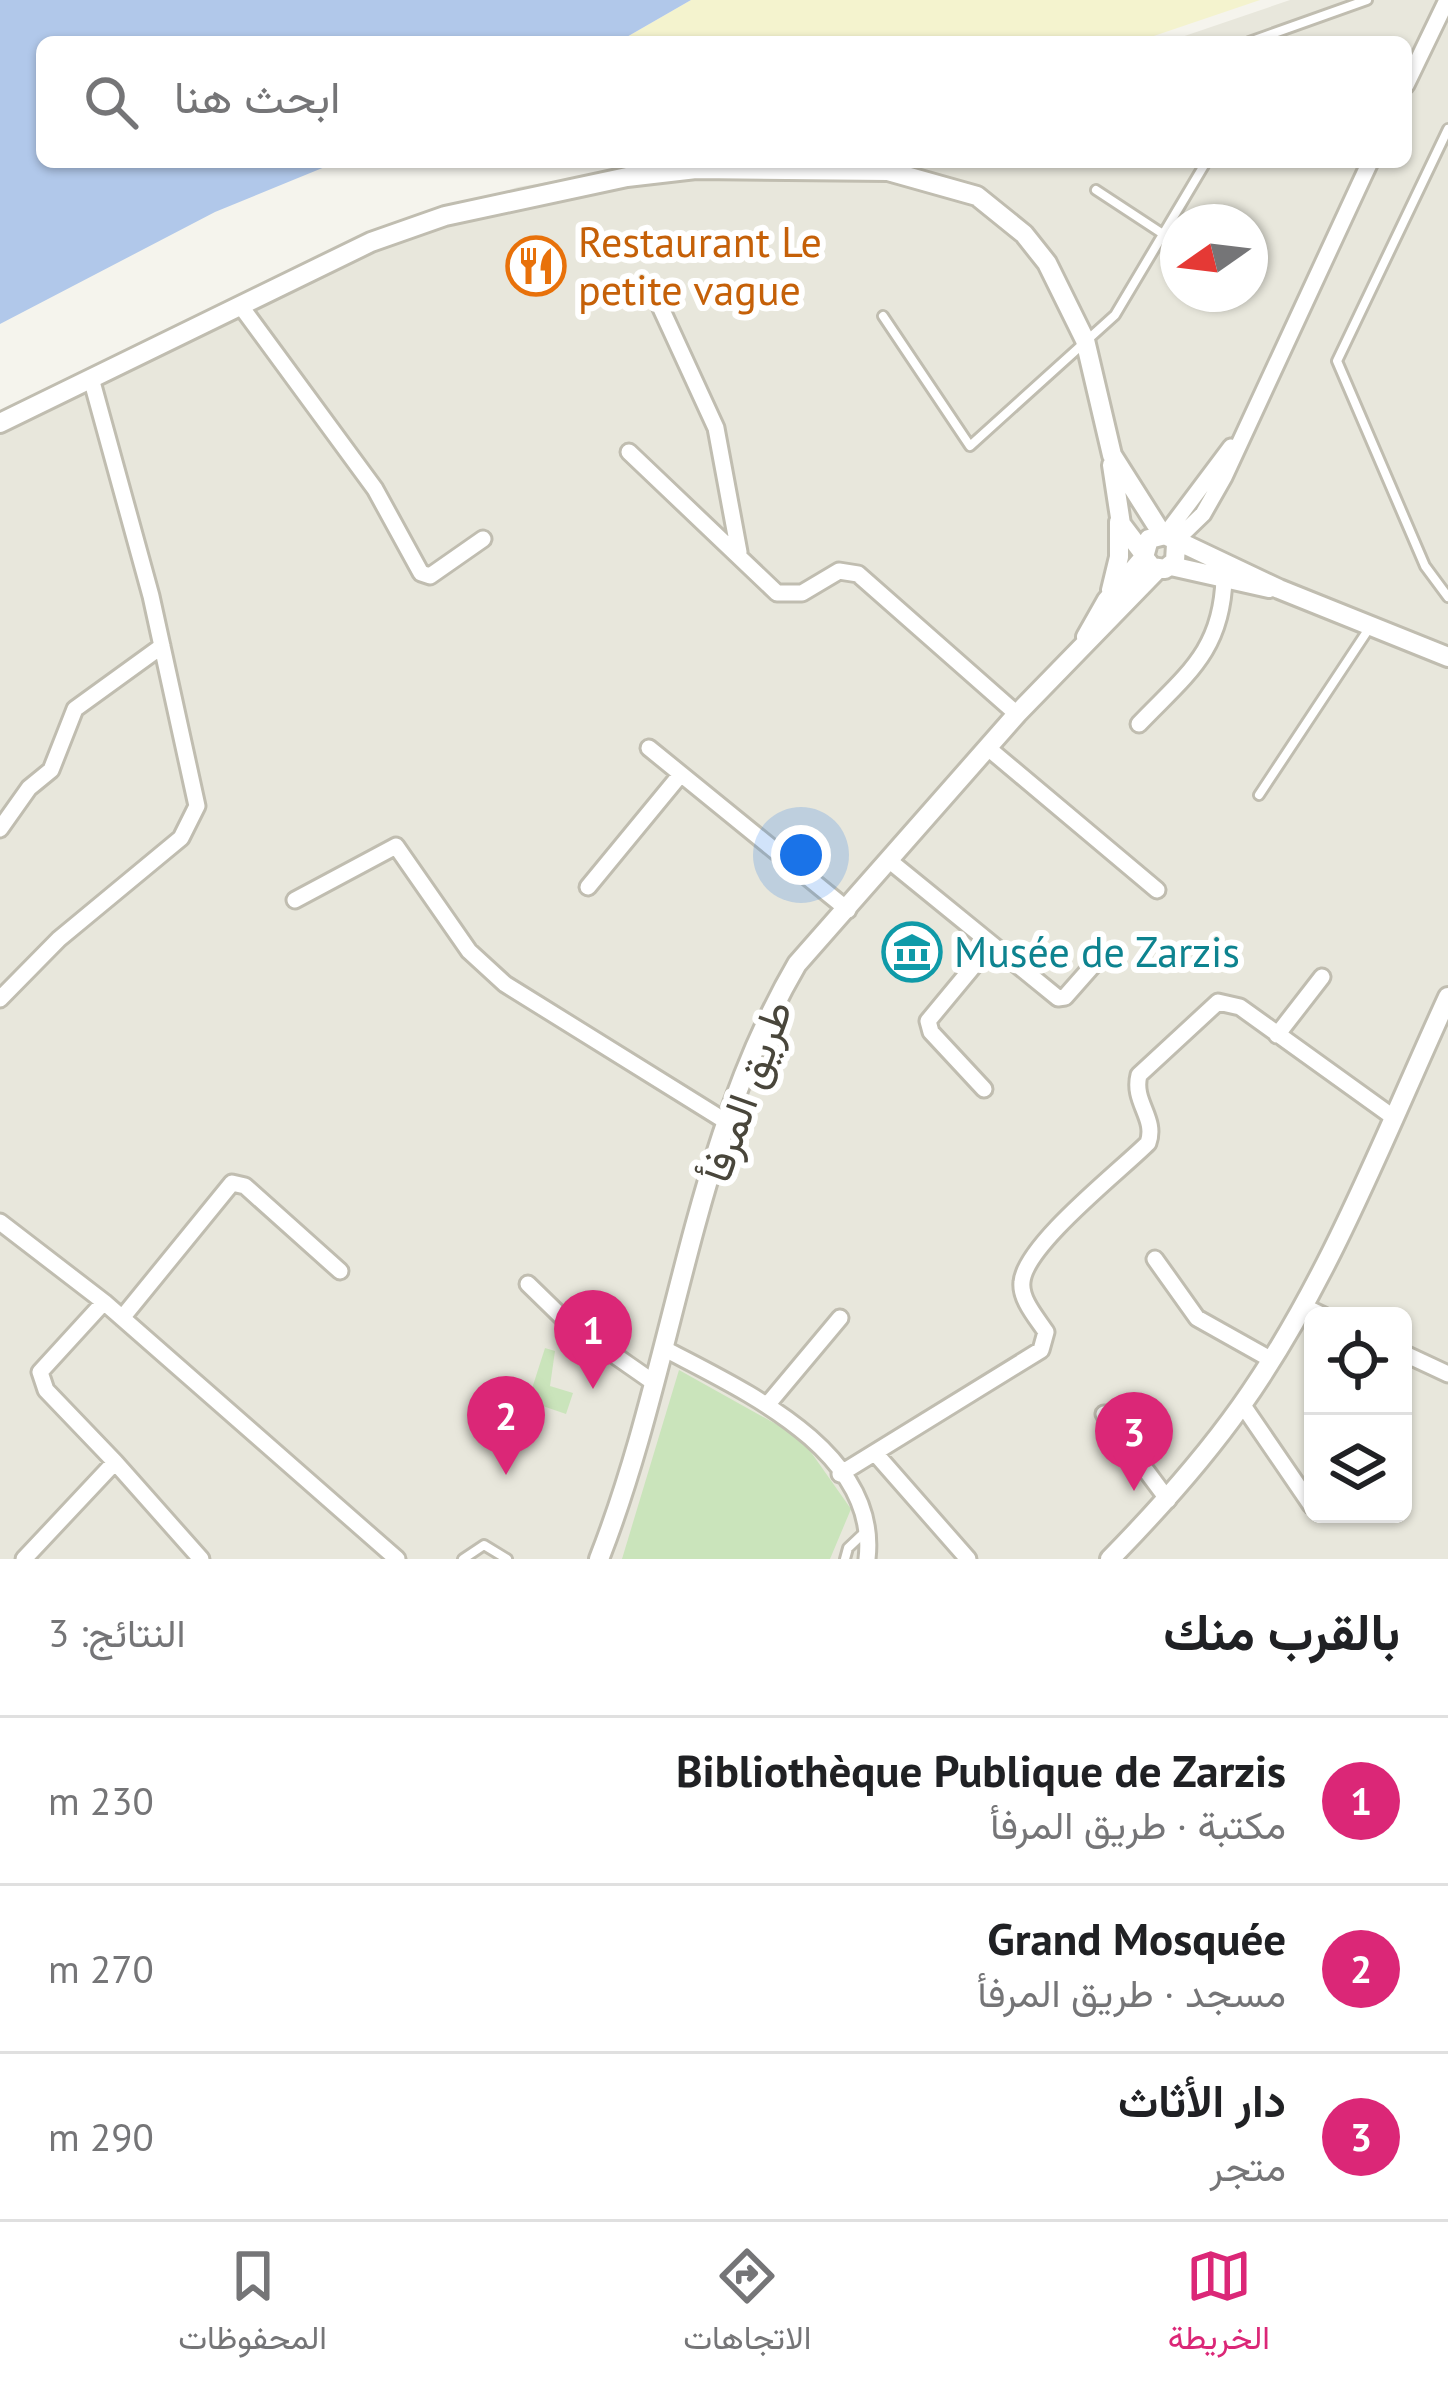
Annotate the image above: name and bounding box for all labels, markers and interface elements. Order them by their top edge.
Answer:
search box [36,36,1412,168]
text: ابحث هنا [174,67,340,125]
icon: search [78,69,144,135]
north arrow [1160,204,1268,312]
place label: Restaurant Le petite vague [578,214,822,317]
restaurant icon: Restaurant Le petite vague [505,235,567,297]
your location [771,825,831,885]
museum icon: Musée de Zarzis [881,921,943,983]
place label: Musée de Zarzis [954,924,1240,979]
street label: طريق المرفأ [687,992,804,1189]
pin: 1 [554,1290,632,1389]
map controls [1304,1307,1412,1523]
button: locate [1304,1307,1412,1415]
pin: 2 [467,1376,545,1475]
pin: 3 [1095,1392,1173,1491]
button: layers [1304,1415,1412,1523]
text: بالقرب منك [1163,1598,1400,1664]
text: النتائج: 3 [48,1607,186,1658]
text: Bibliothèque Publique de Zarzis [676,1741,1286,1799]
text: 230 m [48,1775,154,1826]
text: 1 [1350,1775,1372,1826]
text: مكتبة · طريق المرفأ [990,1799,1286,1850]
text: Grand Mosquée [987,1909,1286,1967]
text: 270 m [48,1943,154,1994]
text: 2 [1350,1943,1372,1994]
text: مسجد · طريق المرفأ [978,1967,1286,2018]
text: دار الأثاث [1118,2071,1286,2129]
text: 290 m [48,2111,154,2162]
text: 3 [1350,2111,1372,2162]
text: متجر [1210,2141,1286,2192]
tab: المحفوظات [178,2243,327,2367]
tab: الاتجاهات [683,2243,811,2367]
tab: الخريطة [1168,2243,1270,2367]

